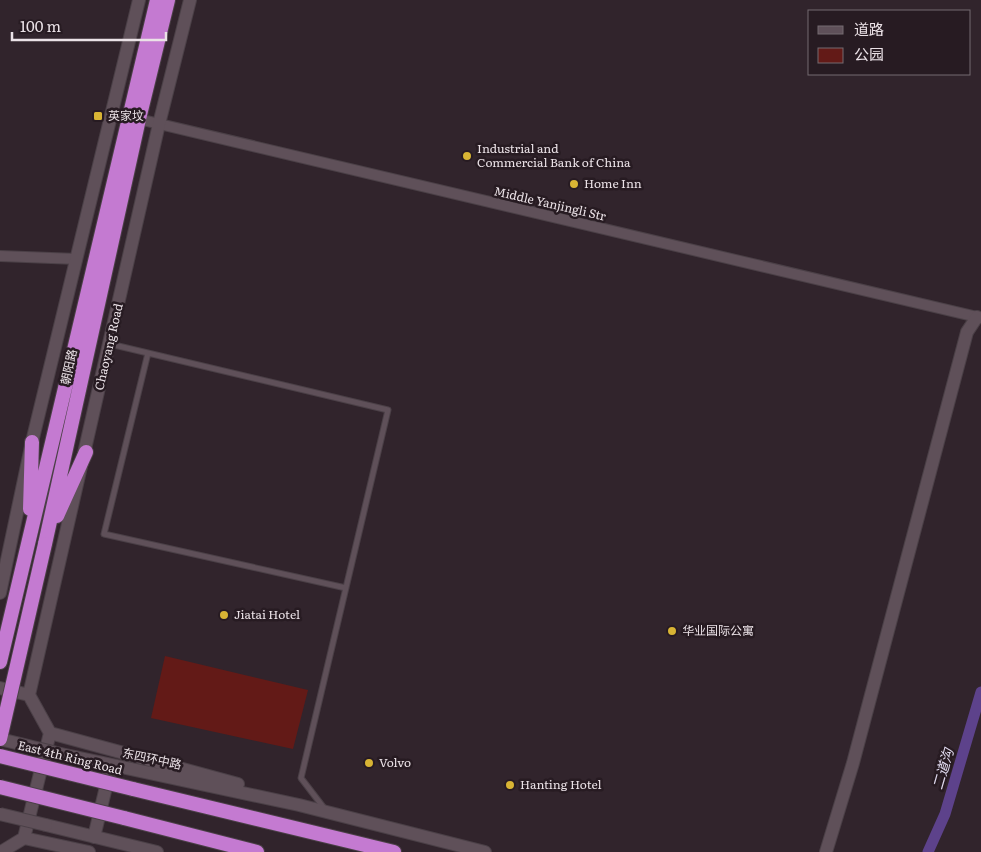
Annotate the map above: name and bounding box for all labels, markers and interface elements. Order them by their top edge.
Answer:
scale bar [12,10,166,42]
legend [808,10,971,75]
text: 100 m [20,14,61,37]
text: 道路 [854,17,884,40]
text: 公园 [854,42,884,65]
place label: 英家坟 [108,106,144,124]
marker: 英家坟 [92,110,104,122]
place label: Industrial and Commercial Bank of China [477,139,631,171]
marker: Industrial and Commercial Bank of China [461,150,473,162]
place label: Home Inn [584,174,642,192]
marker: Home Inn [568,178,580,190]
street label: Middle Yanjingli Str [492,181,608,225]
street label: Chaoyang Road [89,301,127,392]
street label: 朝阳路 [55,347,81,386]
place label: Jiatai Hotel [234,605,300,623]
marker: Jiatai Hotel [218,609,230,621]
place label: 华业国际公寓 [682,621,754,639]
marker: 华业国际公寓 [666,625,678,637]
street label: East 4th Ring Road [16,735,125,779]
street label: 东四环中路 [121,743,183,773]
water label: 二道沟 [927,744,958,792]
place label: Volvo [379,753,411,771]
marker: Volvo [363,757,375,769]
place label: Hanting Hotel [520,775,602,793]
marker: Hanting Hotel [504,779,516,791]

